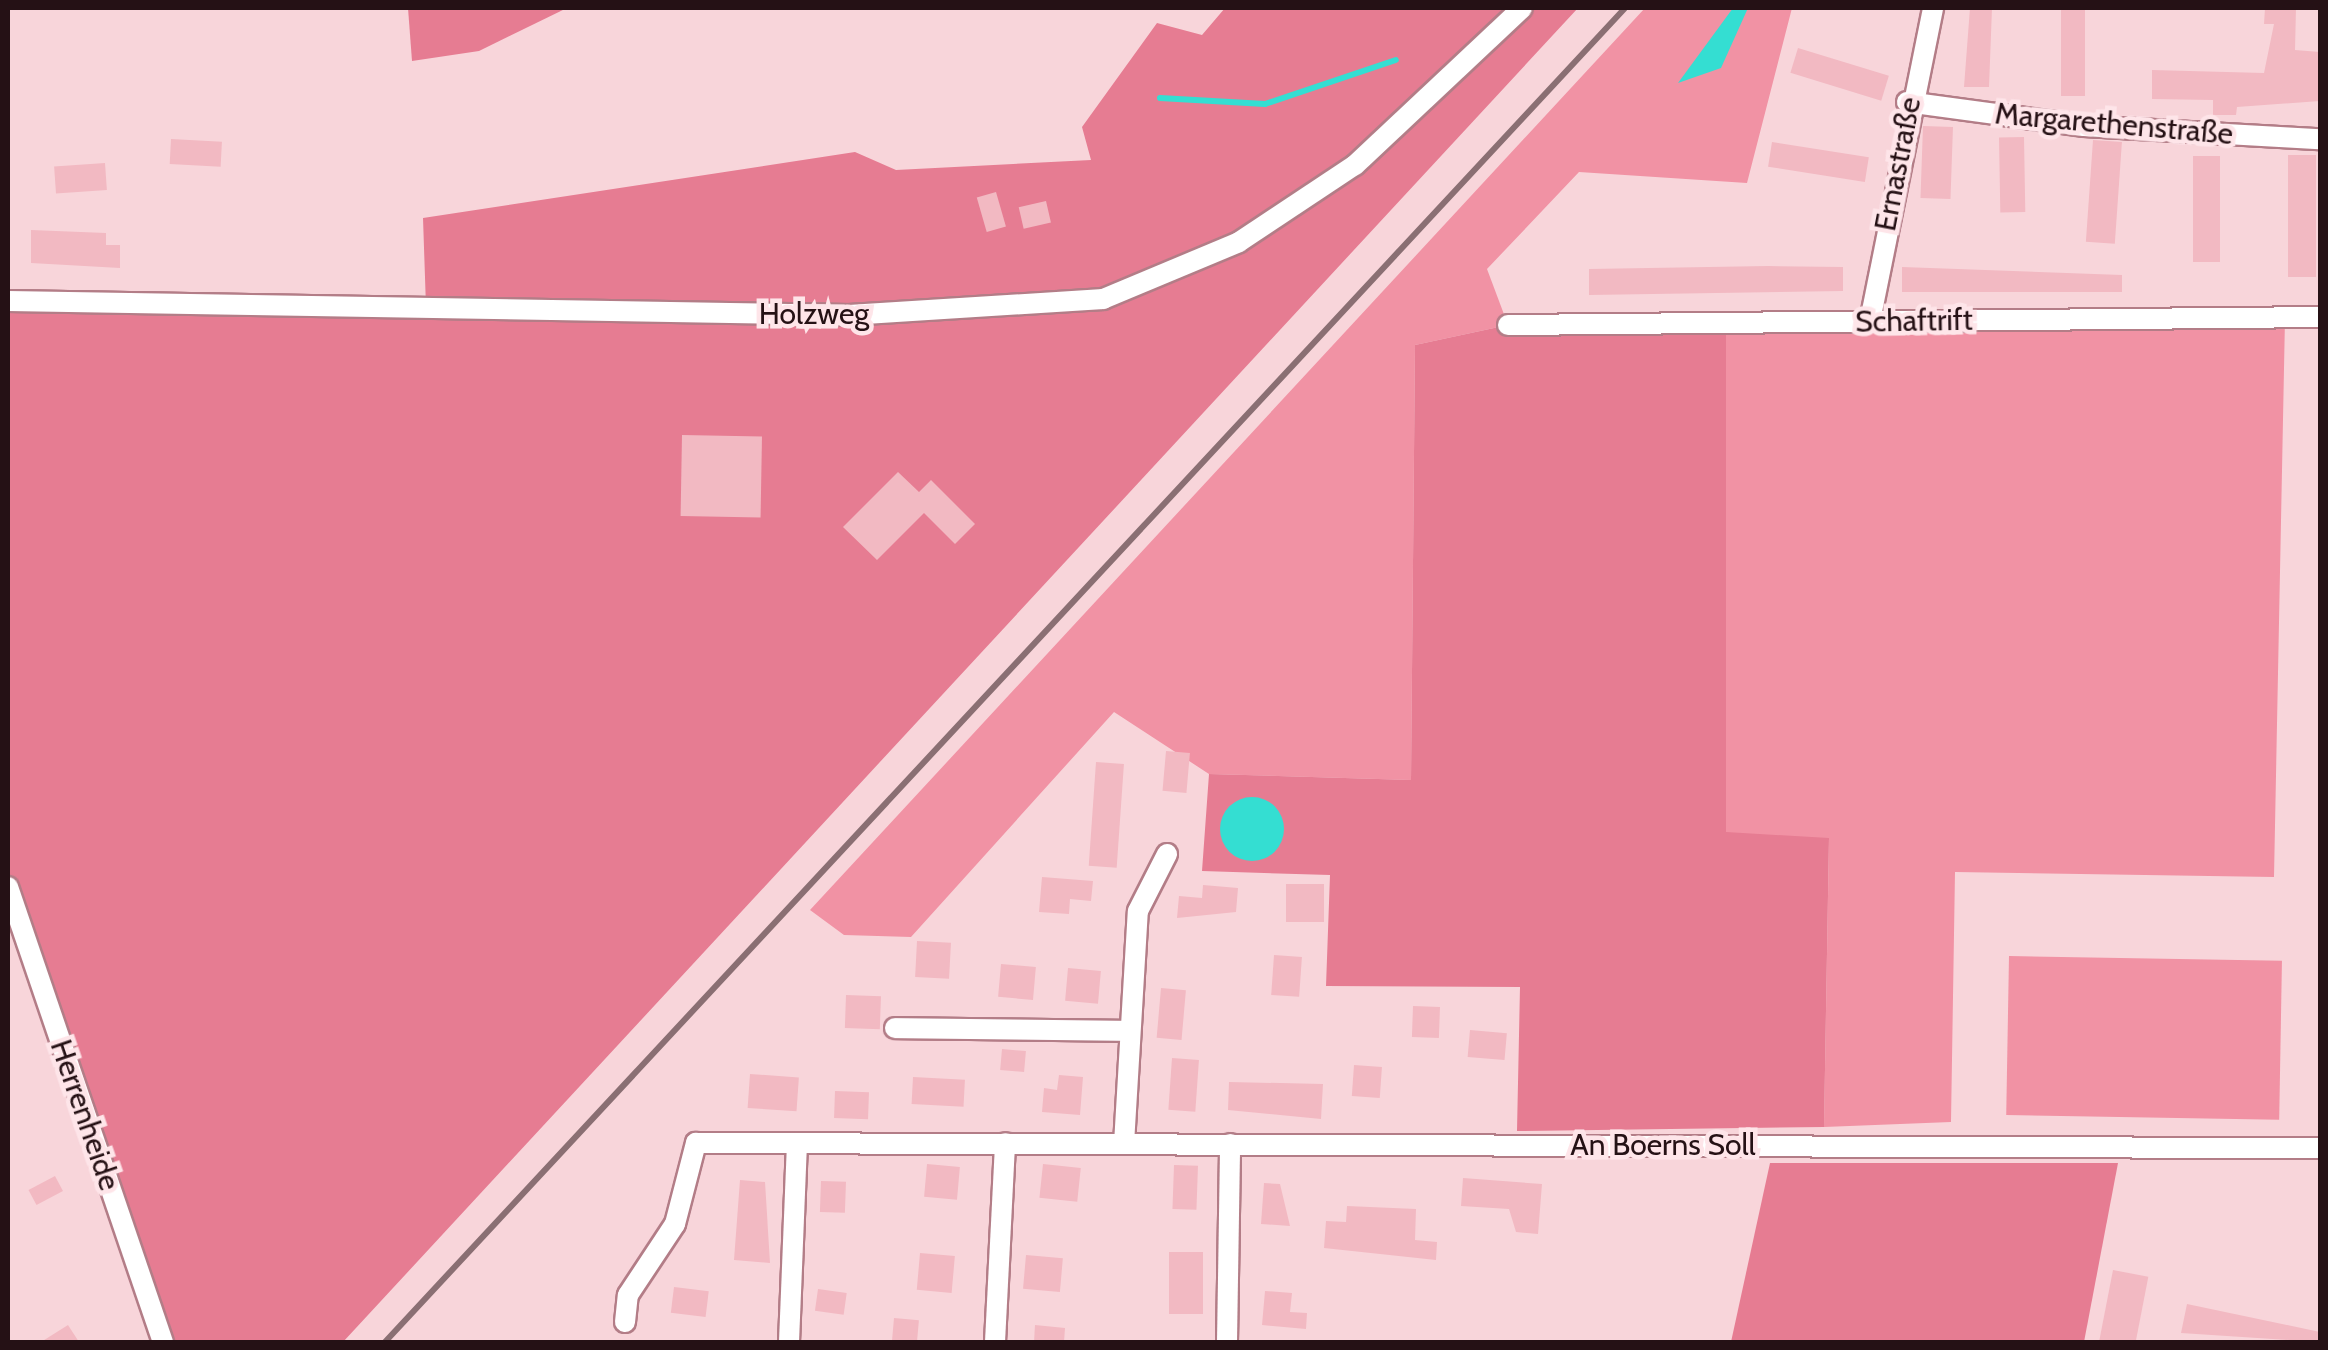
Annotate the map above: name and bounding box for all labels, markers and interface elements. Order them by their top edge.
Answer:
street label: Ernastraße [1867,94,1929,234]
street label: Margarethenstraße [1993,96,2235,152]
street label: Holzweg [759,296,869,332]
street label: Schaftrift [1855,302,1973,340]
street label: Herrenheide [42,1035,128,1195]
street label: An Boerns Soll [1570,1127,1756,1163]

